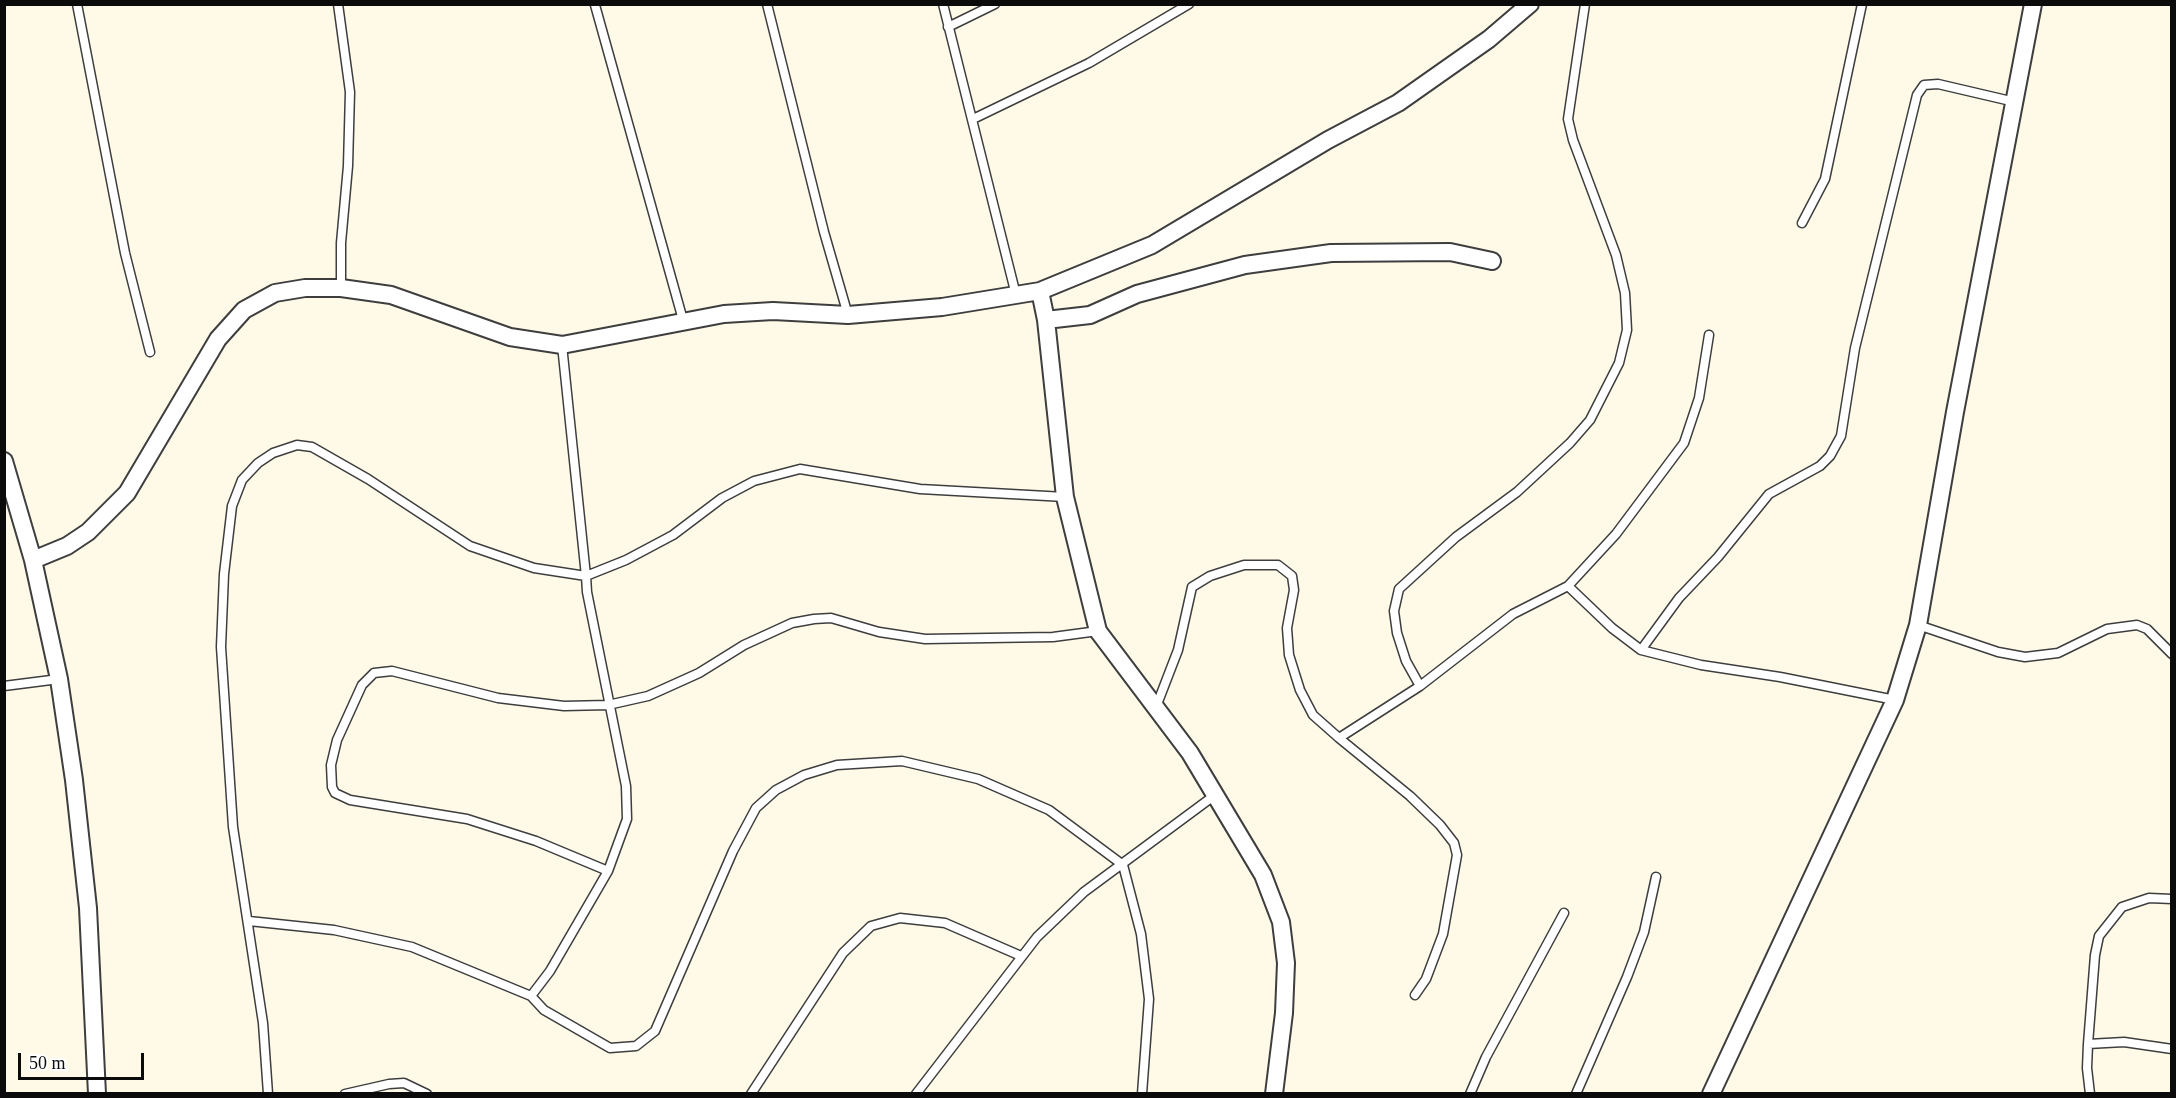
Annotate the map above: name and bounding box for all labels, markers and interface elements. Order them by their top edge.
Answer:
scale bar [21,1041,147,1079]
text: 50 m [29,1053,66,1073]

